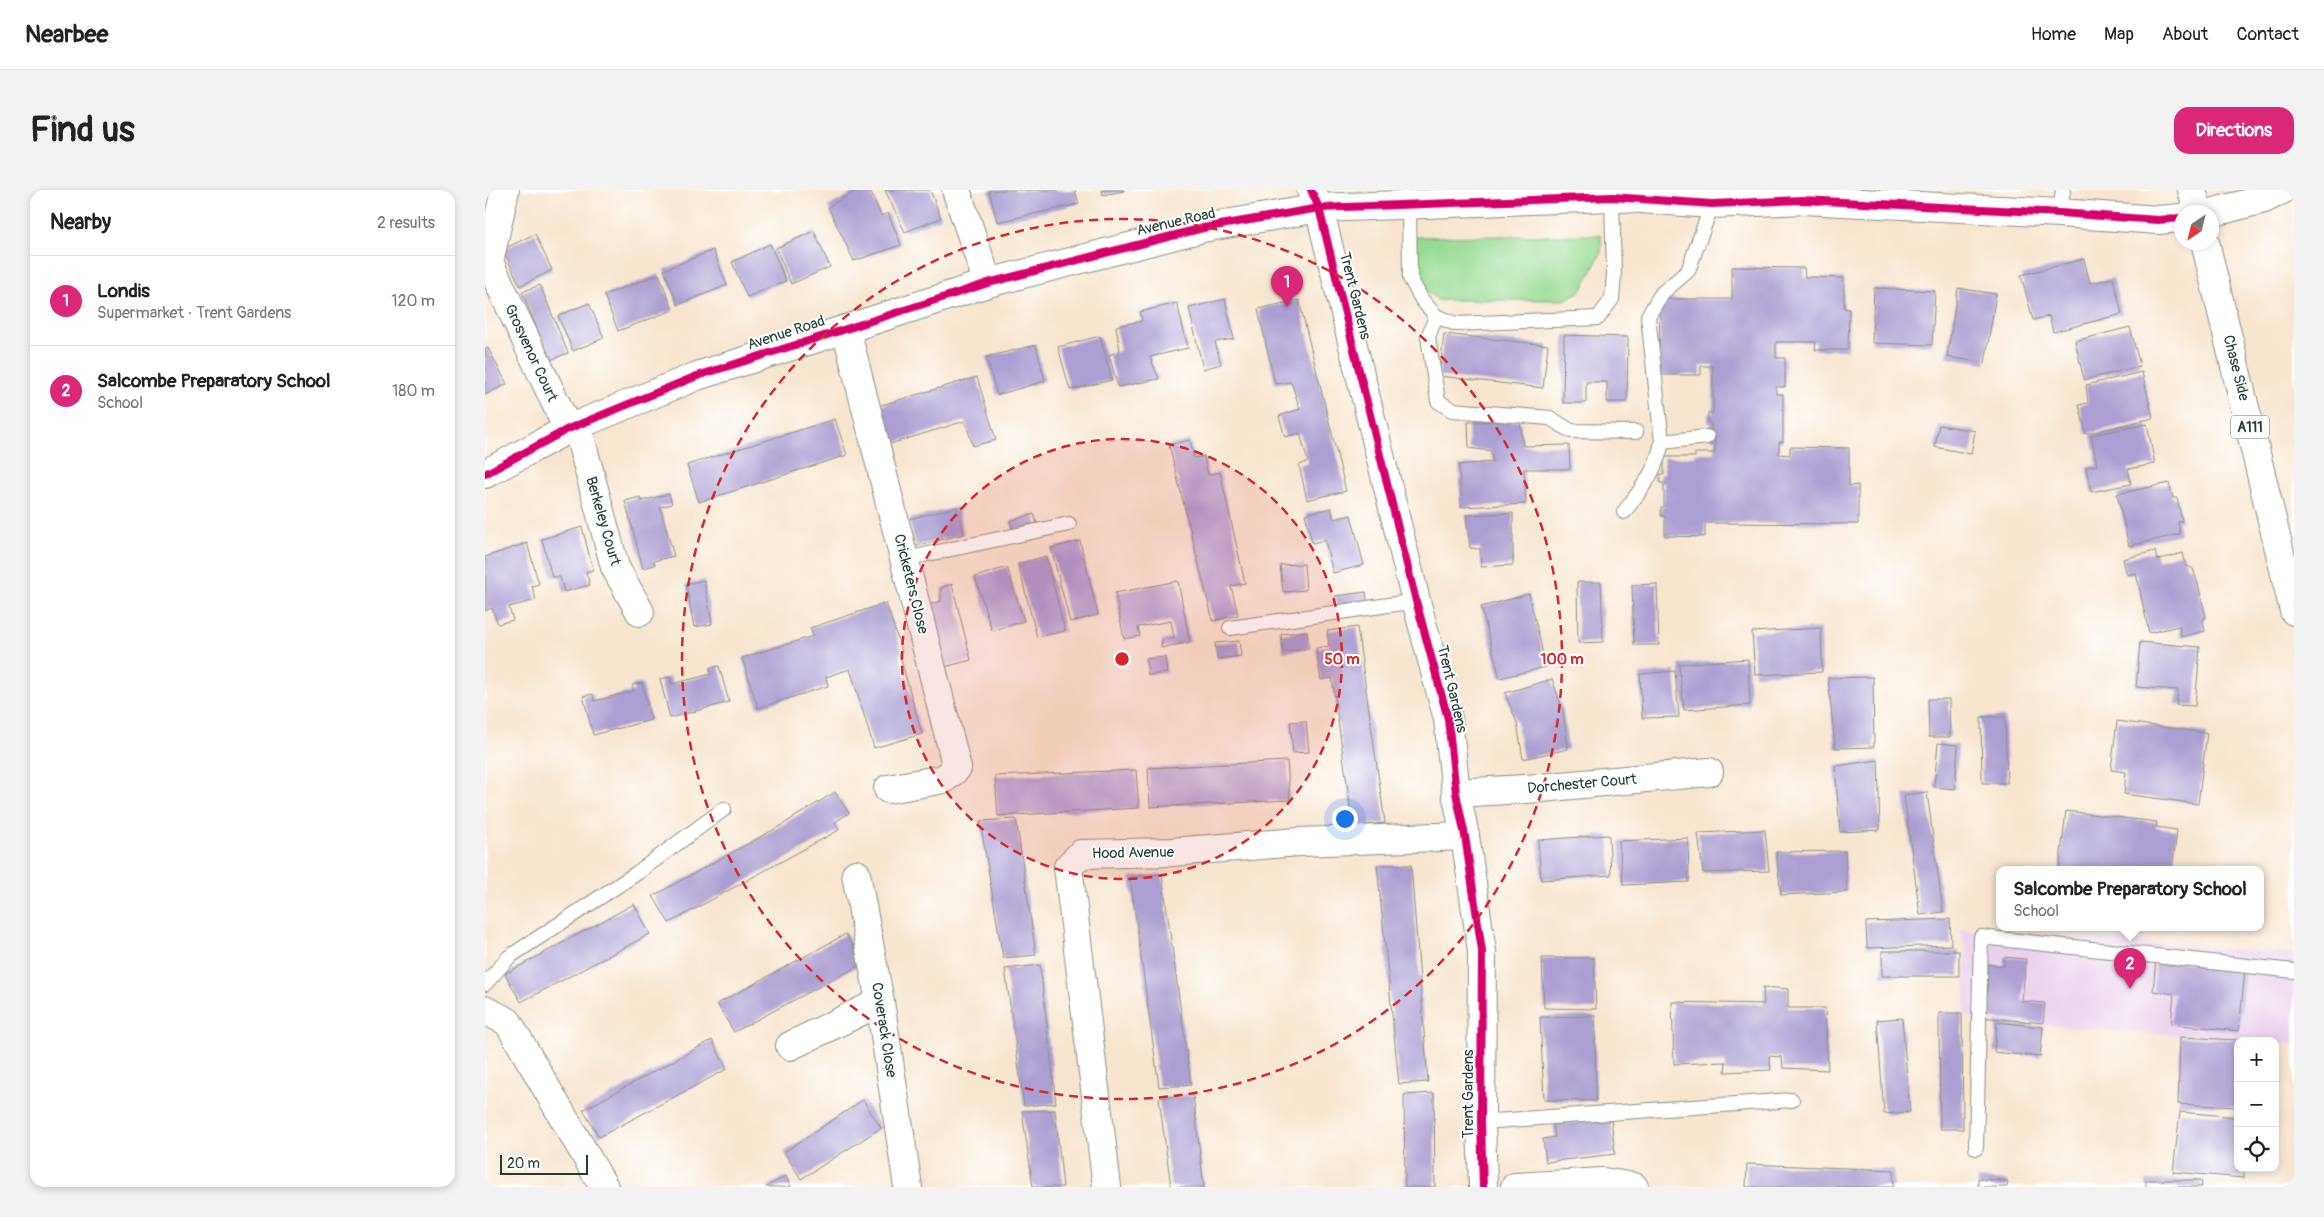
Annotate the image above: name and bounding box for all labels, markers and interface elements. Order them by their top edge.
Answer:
text: Nearbee [25,20,108,49]
text: Home [2031,23,2076,46]
text: Map [2104,23,2134,46]
text: About [2162,23,2208,46]
text: Contact [2236,23,2299,46]
button: Directions [2174,107,2294,154]
text: Find us [30,108,135,152]
street label: Avenue Road [1135,204,1217,240]
north arrow [2174,205,2219,250]
text: Nearby [50,209,111,236]
text: 2 results [377,213,435,233]
street label: Trent Gardens [1335,250,1375,342]
pin: 1 [1271,266,1303,307]
text: Londis [97,279,150,303]
text: 1 [63,291,69,311]
text: 120 m [391,291,435,311]
street label: Grosvenor Court [500,301,562,406]
text: Supermarket · Trent Gardens [97,303,291,323]
street label: Avenue Road [745,312,827,354]
street label: Chase Side [2219,333,2253,403]
text: Salcombe Preparatory School [97,369,331,393]
text: 2 [62,381,70,401]
text: 180 m [392,381,435,401]
text: School [97,393,143,413]
road number: A111 [2231,416,2269,438]
street label: Berkeley Court [581,474,625,569]
street label: Cricketers Close [889,532,933,637]
street label: Trent Gardens [1433,643,1471,735]
centre of rings [1113,650,1131,668]
text: 50 m [1325,650,1359,669]
text: 100 m [1541,650,1583,669]
street label: Dorchester Court [1526,770,1639,798]
your location [1332,806,1358,832]
street label: Hood Avenue [1092,843,1175,863]
popup [1996,866,2264,931]
text: Salcombe Preparatory School [2013,877,2247,901]
text: School [2013,901,2059,921]
pin: 2 [2114,948,2146,989]
street label: Coverack Close [867,981,901,1079]
map controls [2234,1037,2279,1172]
button: + [2234,1037,2279,1082]
street label: Trent Gardens [1459,1049,1478,1139]
button: − [2234,1082,2279,1127]
button: locate [2234,1127,2279,1172]
scale bar [500,1152,587,1175]
text: 20 m [507,1155,540,1172]

